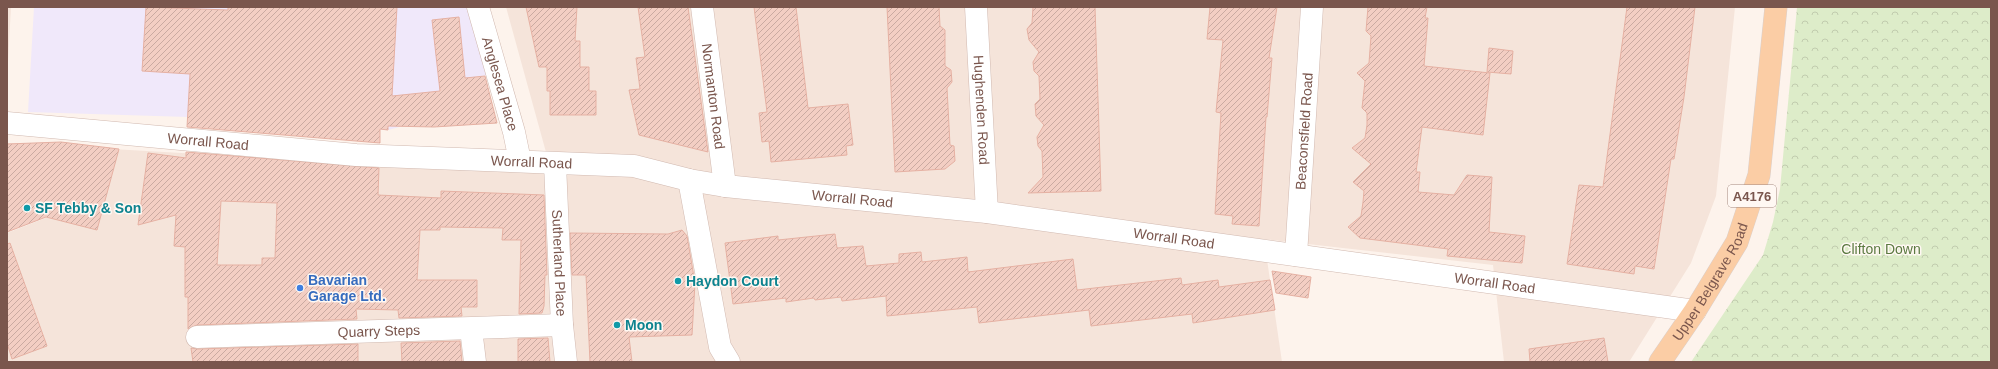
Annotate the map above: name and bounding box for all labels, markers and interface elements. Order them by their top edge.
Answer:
street label: Anglesea Place [479,35,521,133]
street label: Normanton Road [699,42,728,150]
street label: Hughenden Road [971,55,992,165]
street label: Beaconsfield Road [1292,72,1316,190]
street label: Worrall Road [167,130,249,153]
street label: Worrall Road [490,152,572,172]
road number: A4176 [1728,185,1776,207]
street label: Worrall Road [811,187,894,211]
place label: SF Tebby & Son [35,200,141,216]
marker: SF Tebby & Son [22,203,32,213]
street label: Sutherland Place [549,209,570,317]
street label: Upper Belgrave Road [1669,221,1751,344]
street label: Worrall Road [1132,225,1215,252]
park label: Clifton Down [1841,241,1921,257]
street label: Worrall Road [1453,269,1536,297]
place label: Bavarian Garage Ltd. [308,272,386,304]
place label: Haydon Court [686,273,779,289]
marker: Haydon Court [673,276,683,286]
marker: Bavarian Garage Ltd. [295,283,305,293]
place label: Moon [625,317,662,333]
marker: Moon [612,320,622,330]
street label: Quarry Steps [337,322,420,340]

